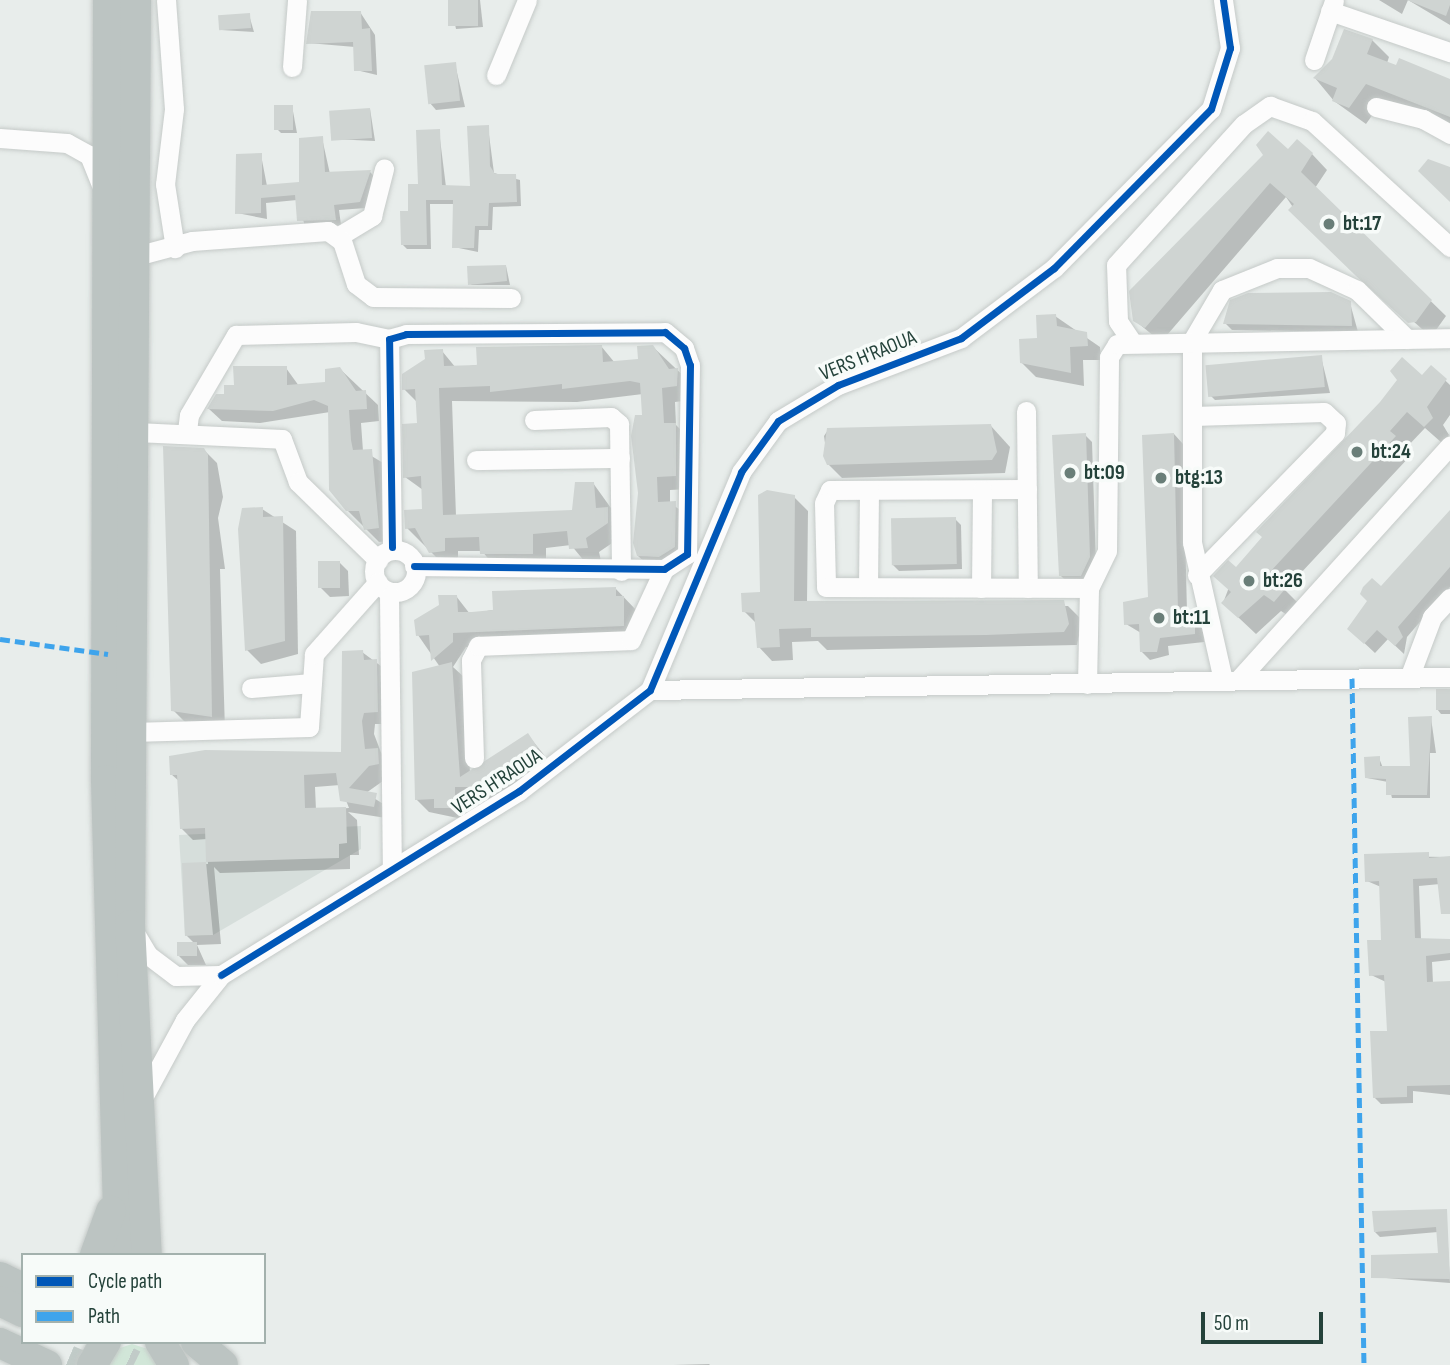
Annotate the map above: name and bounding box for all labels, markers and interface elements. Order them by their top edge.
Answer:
place label: bt:17 [1343,211,1381,237]
marker: bt:17 [1321,216,1337,232]
street label: VERS H'RAOUA [816,325,920,387]
place label: bt:24 [1371,439,1411,465]
marker: bt:24 [1349,444,1365,460]
place label: bt:09 [1084,460,1125,486]
marker: bt:09 [1062,465,1078,481]
place label: btg:13 [1175,465,1223,491]
marker: btg:13 [1153,470,1169,486]
place label: bt:26 [1263,568,1303,594]
marker: bt:26 [1241,573,1257,589]
place label: bt:11 [1173,605,1210,631]
marker: bt:11 [1151,610,1167,626]
street label: VERS H'RAOUA [447,744,547,820]
legend [21,1253,266,1344]
text: Cycle path [88,1269,162,1294]
scale bar [1205,1298,1328,1342]
text: Path [88,1304,120,1329]
text: 50 m [1214,1311,1249,1336]

